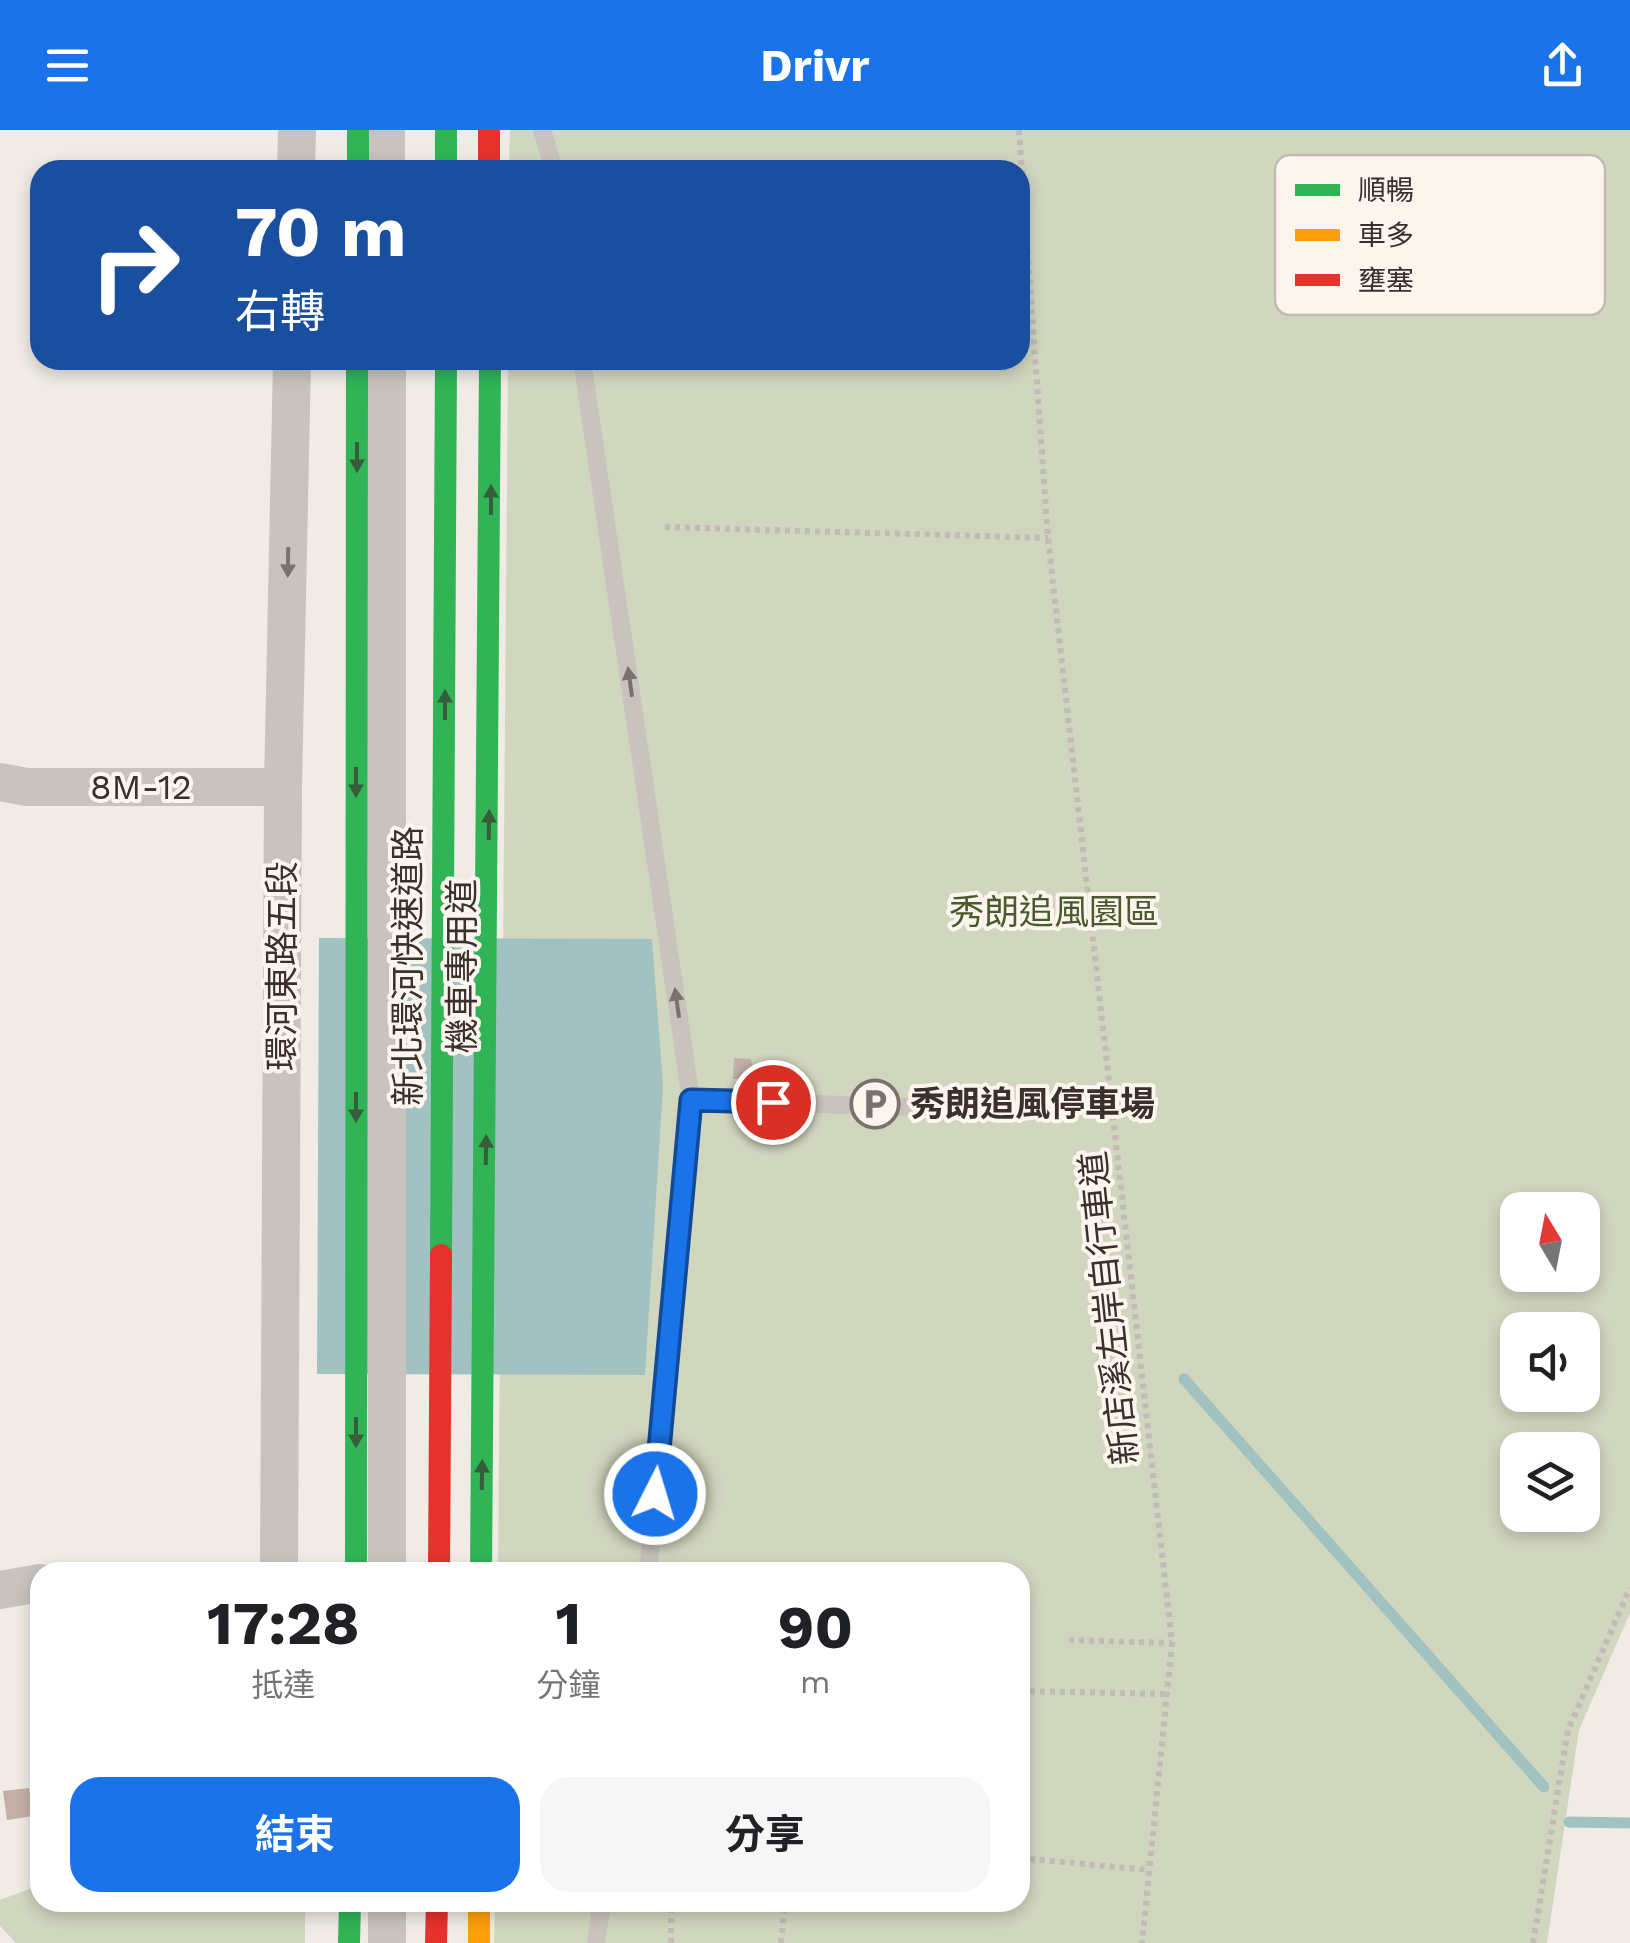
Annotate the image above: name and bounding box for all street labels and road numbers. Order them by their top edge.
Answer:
street label: 8M-12 [90,766,192,808]
street label: 新北環河快速道路 [387,826,429,1106]
street label: 環河東路五段 [261,861,303,1071]
street label: 機車專用道 [441,878,483,1054]
street label: 新店溪左岸自行車道 [1072,1149,1146,1467]

